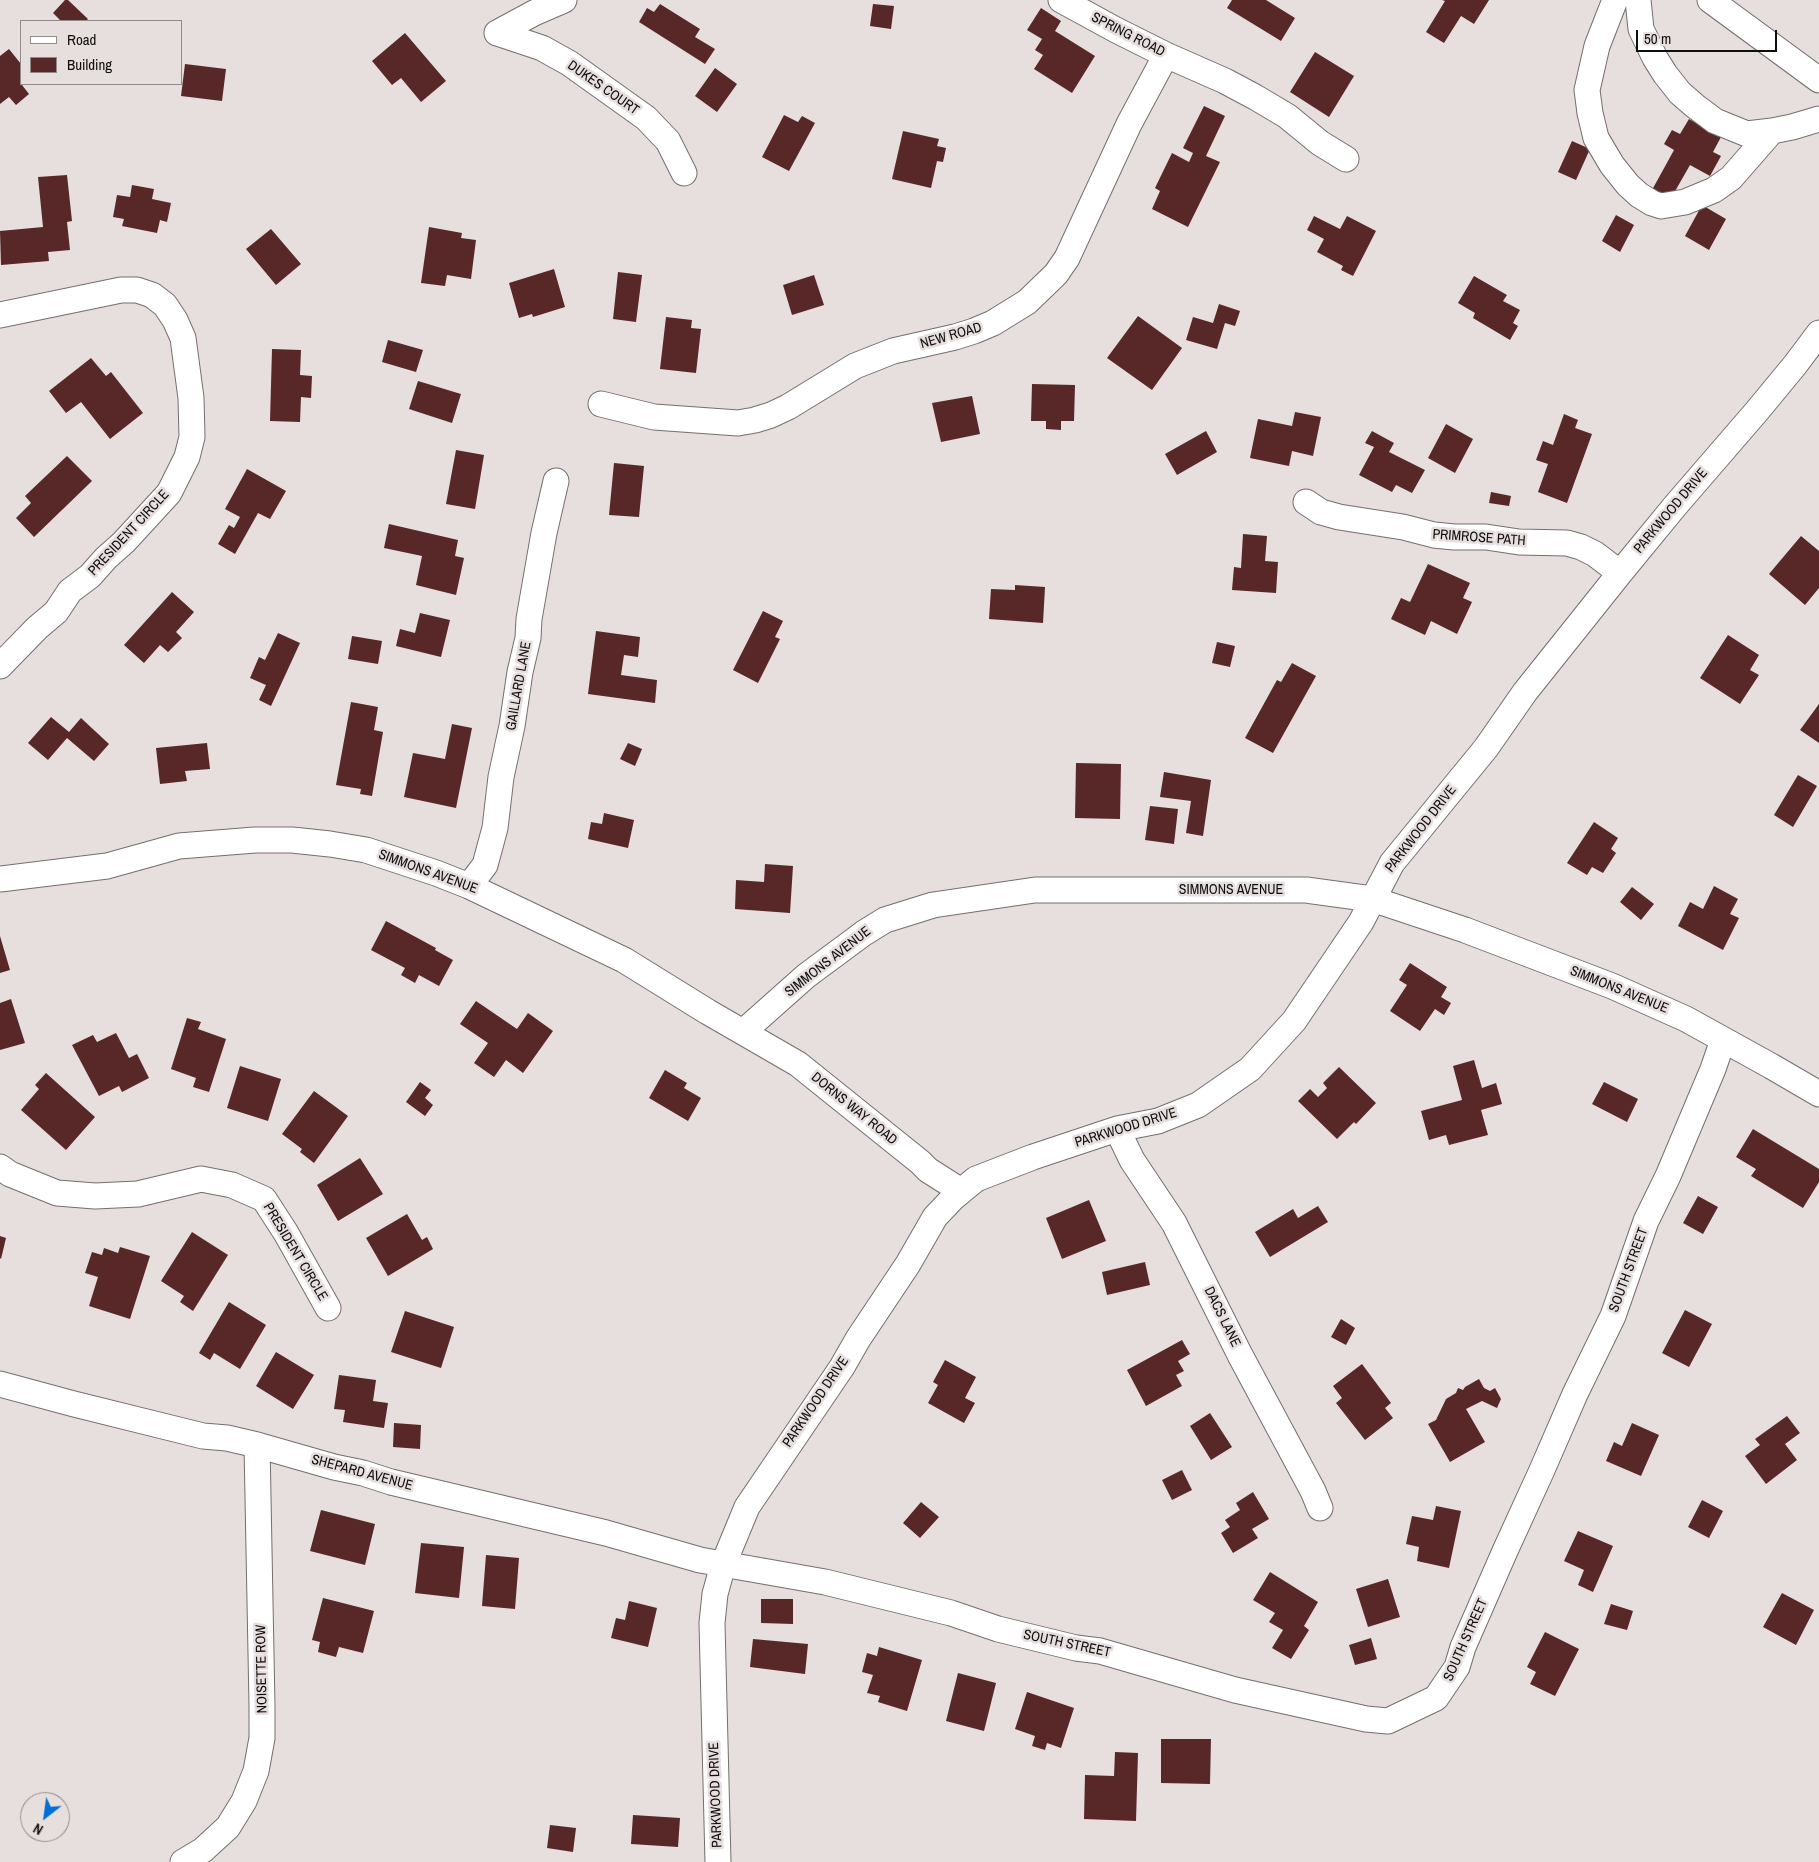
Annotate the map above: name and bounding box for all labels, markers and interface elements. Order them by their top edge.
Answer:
street label: SPRING ROAD [1088,9,1168,61]
legend [20,20,182,85]
scale bar [1639,20,1780,52]
text: 50 m [1644,28,1671,49]
text: Road [67,29,96,50]
text: Building [67,54,112,75]
street label: DUKES COURT [564,57,642,119]
street label: NEW ROAD [918,319,984,353]
street label: PARKWOOD DRIVE [1631,465,1711,557]
street label: PRESIDENT CIRCLE [85,487,173,579]
street label: PRIMROSE PATH [1432,526,1526,550]
street label: GAILLARD LANE [503,640,535,732]
street label: PARKWOOD DRIVE [1382,782,1460,876]
street label: SIMMONS AVENUE [376,846,480,898]
street label: SIMMONS AVENUE [1179,882,1283,898]
street label: SIMMONS AVENUE [782,923,874,1001]
street label: SIMMONS AVENUE [1567,963,1671,1017]
street label: DORNS WAY ROAD [808,1069,900,1149]
street label: PARKWOOD DRIVE [1073,1105,1179,1151]
street label: PRESIDENT CIRCLE [259,1200,331,1304]
street label: SOUTH STREET [1606,1225,1652,1315]
street label: DACS LANE [1200,1284,1244,1350]
street label: PARKWOOD DRIVE [779,1353,853,1451]
street label: SHEPARD AVENUE [309,1451,415,1495]
street label: SOUTH STREET [1440,1596,1492,1684]
street label: NOISETTE ROW [253,1625,271,1713]
street label: SOUTH STREET [1022,1627,1112,1661]
street label: PARKWOOD DRIVE [706,1742,726,1848]
north arrow [20,1792,70,1842]
text: N [30,1819,46,1839]

